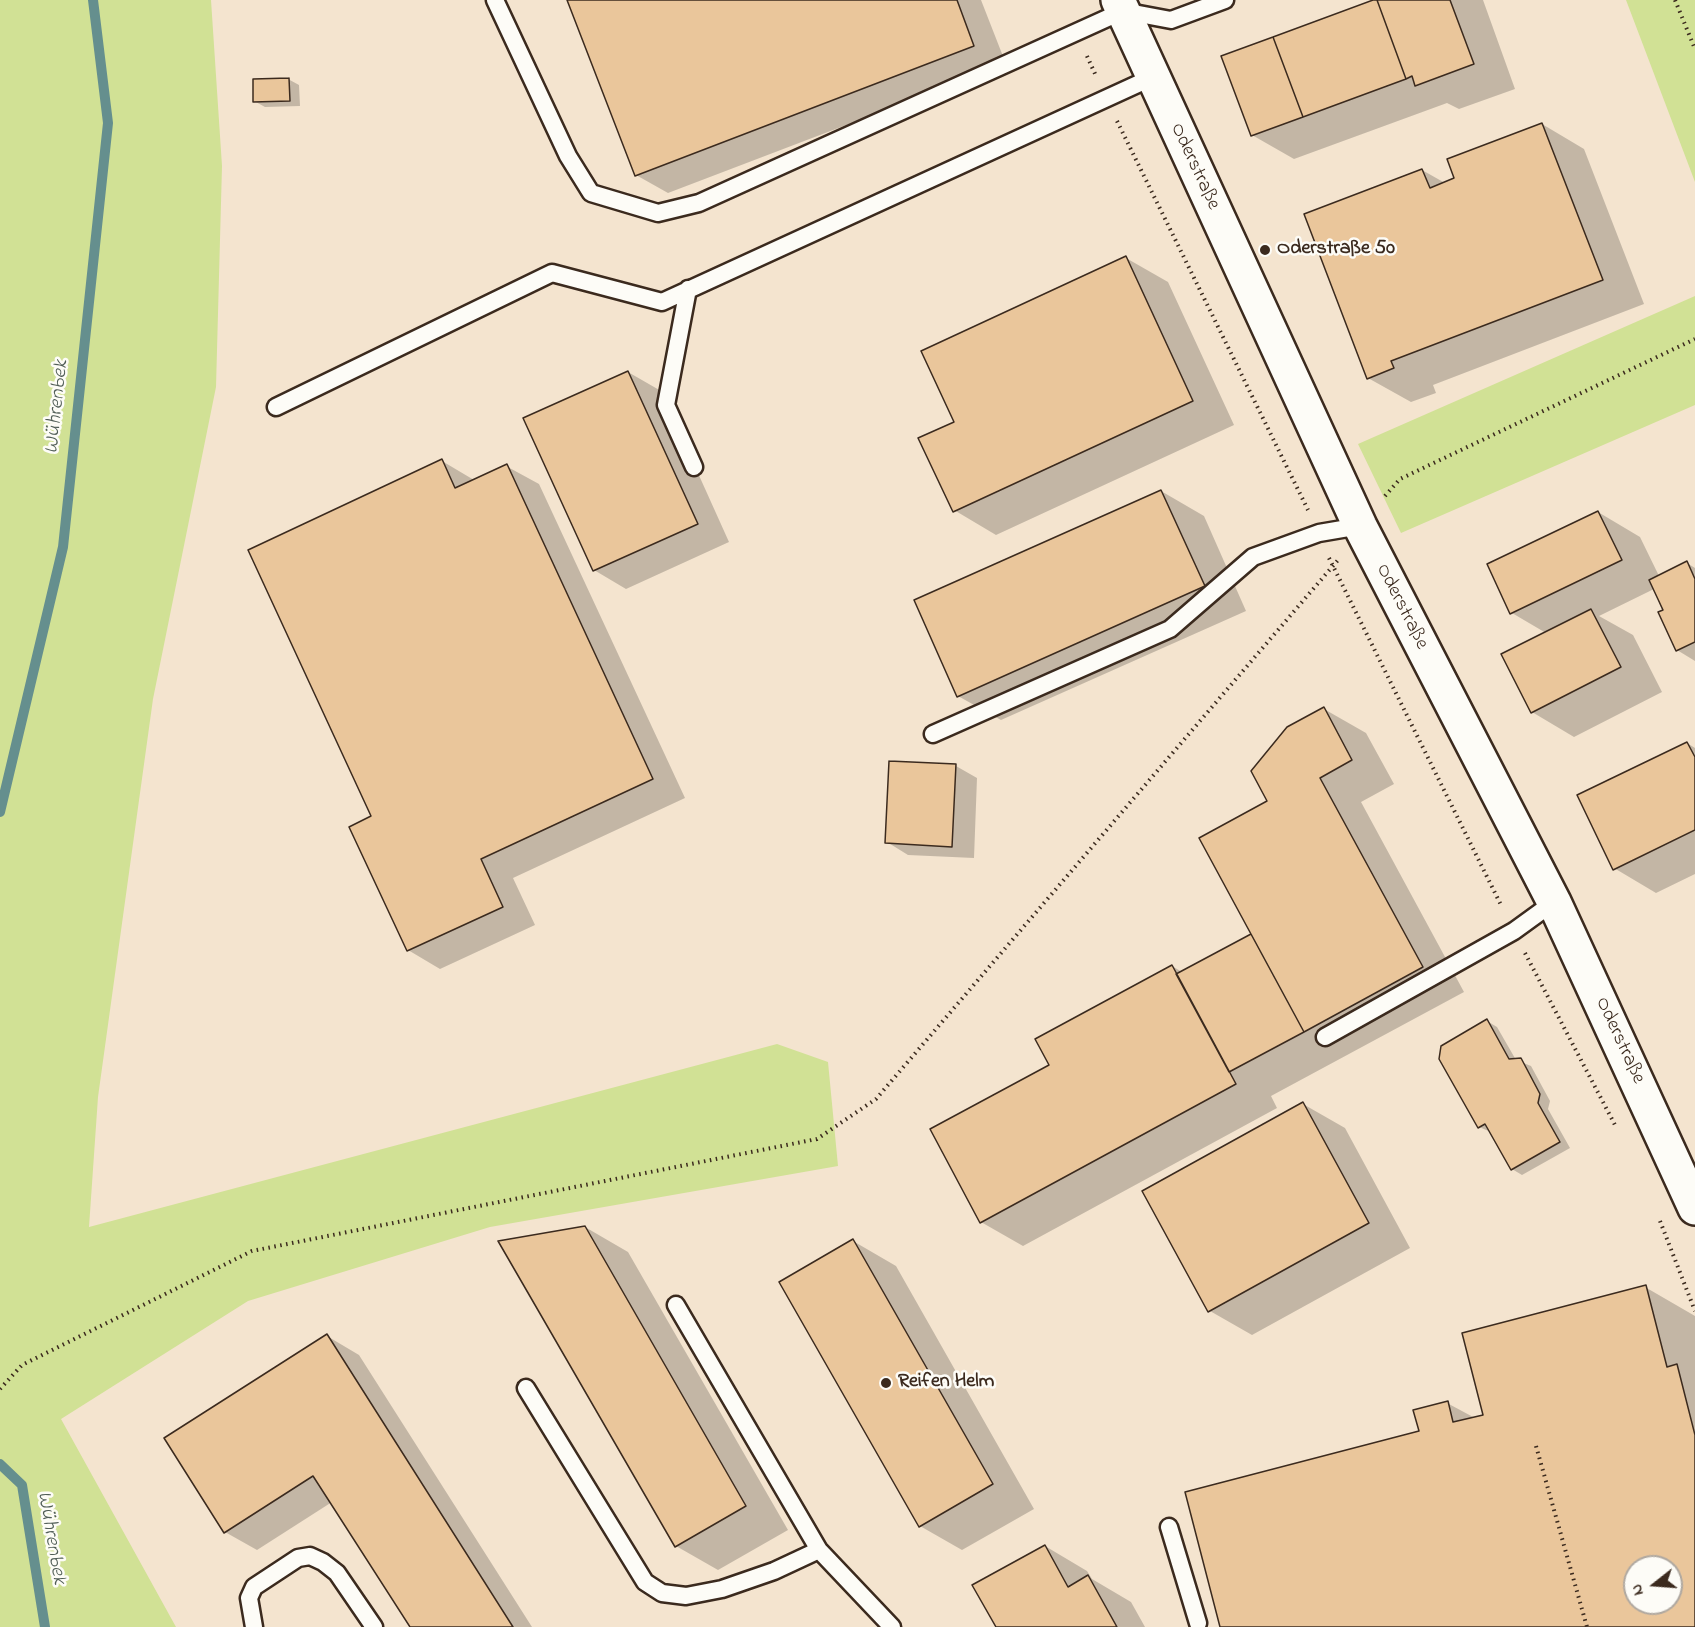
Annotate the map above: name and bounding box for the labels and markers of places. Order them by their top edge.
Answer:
place label: Oderstraße 50 [1277,238,1395,262]
marker: Oderstraße 50 [1258,243,1272,257]
place label: Reifen Helm [898,1371,994,1395]
marker: Reifen Helm [879,1376,893,1390]

